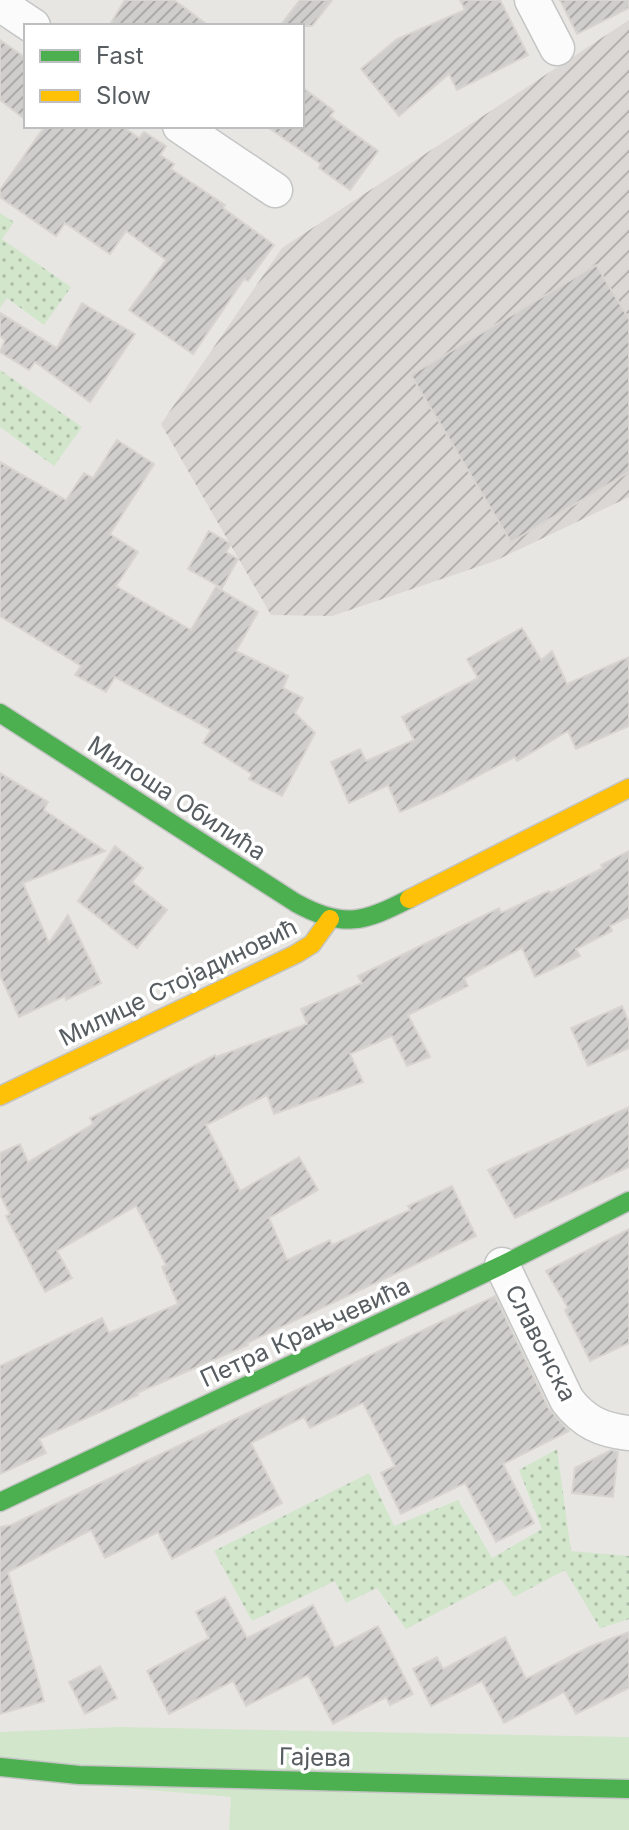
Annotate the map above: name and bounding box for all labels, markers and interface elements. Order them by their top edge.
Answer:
legend [24,24,304,128]
text: Fast [96,41,144,70]
text: Slow [96,81,151,110]
street label: Милоша Обилића [83,730,271,866]
street label: Милице Стојадиновић [54,912,302,1052]
street label: Петра Крањчевића [196,1271,414,1393]
street label: Славонска [499,1280,583,1406]
street label: Гајева [279,1742,351,1772]

